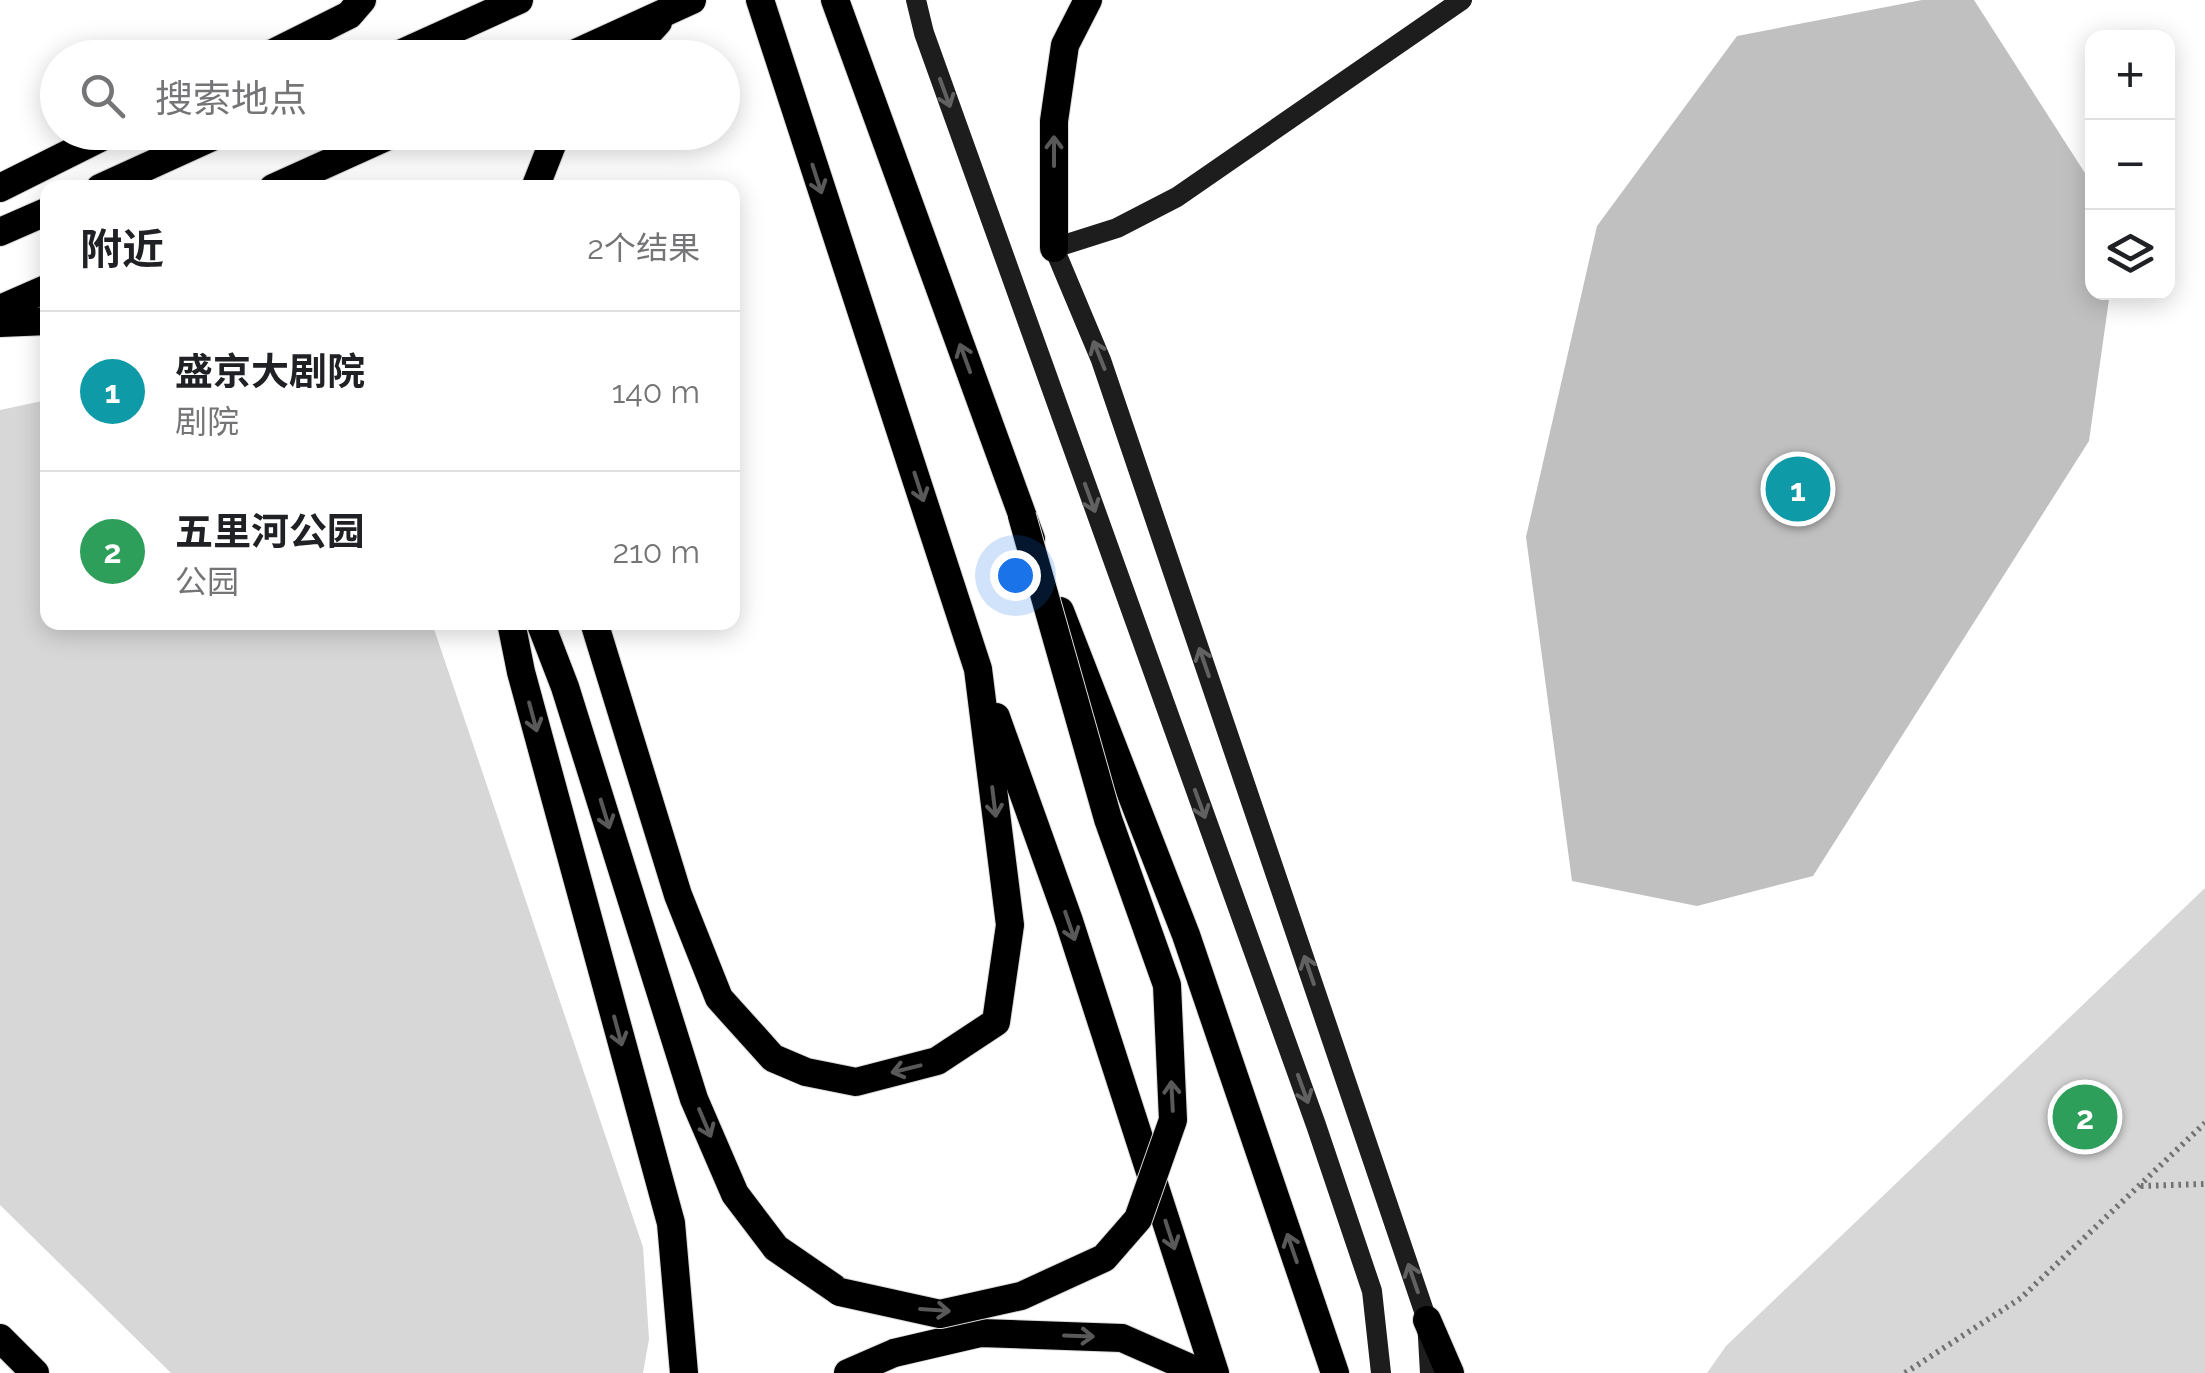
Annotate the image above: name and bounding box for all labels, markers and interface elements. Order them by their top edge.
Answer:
map controls [2085,30,2175,300]
button: + [2085,30,2175,120]
search box [40,40,740,150]
icon: search [75,68,130,123]
text: 搜索地点 [155,76,307,121]
one-way arrow [937,76,955,107]
button: − [2085,120,2175,210]
one-way arrow [1044,135,1064,168]
one-way arrow [810,162,828,194]
button: layers [2085,210,2175,300]
text: 附近 [80,225,164,274]
text: 2个结果 [587,229,700,266]
one-way arrow [1088,340,1106,371]
one-way arrow [955,344,973,375]
text: 盛京大剧院 [175,349,365,394]
text: 1 [105,373,120,410]
text: 140 m [612,373,700,410]
text: 剧院 [175,403,239,440]
pin: 1 [1766,452,1830,526]
one-way arrow [911,471,929,503]
one-way arrow [1083,481,1101,513]
text: 五里河公园 [175,509,365,554]
text: 2 [103,533,122,570]
text: 210 m [612,533,700,570]
your location [990,550,1041,601]
text: 公园 [175,563,239,600]
one-way arrow [1194,647,1212,679]
one-way arrow [525,701,544,732]
one-way arrow [986,785,1004,817]
one-way arrow [1192,787,1210,818]
one-way arrow [597,798,615,829]
one-way arrow [1063,909,1081,941]
one-way arrow [1299,954,1317,986]
one-way arrow [610,1015,629,1046]
one-way arrow [891,1061,923,1079]
one-way arrow [1295,1072,1313,1103]
pin: 2 [2052,1080,2118,1154]
one-way arrow [1162,1081,1181,1113]
one-way arrow [697,1107,715,1138]
one-way arrow [1163,1218,1181,1250]
one-way arrow [1282,1232,1300,1264]
one-way arrow [1403,1263,1421,1294]
one-way arrow [918,1301,951,1320]
one-way arrow [1063,1327,1095,1346]

